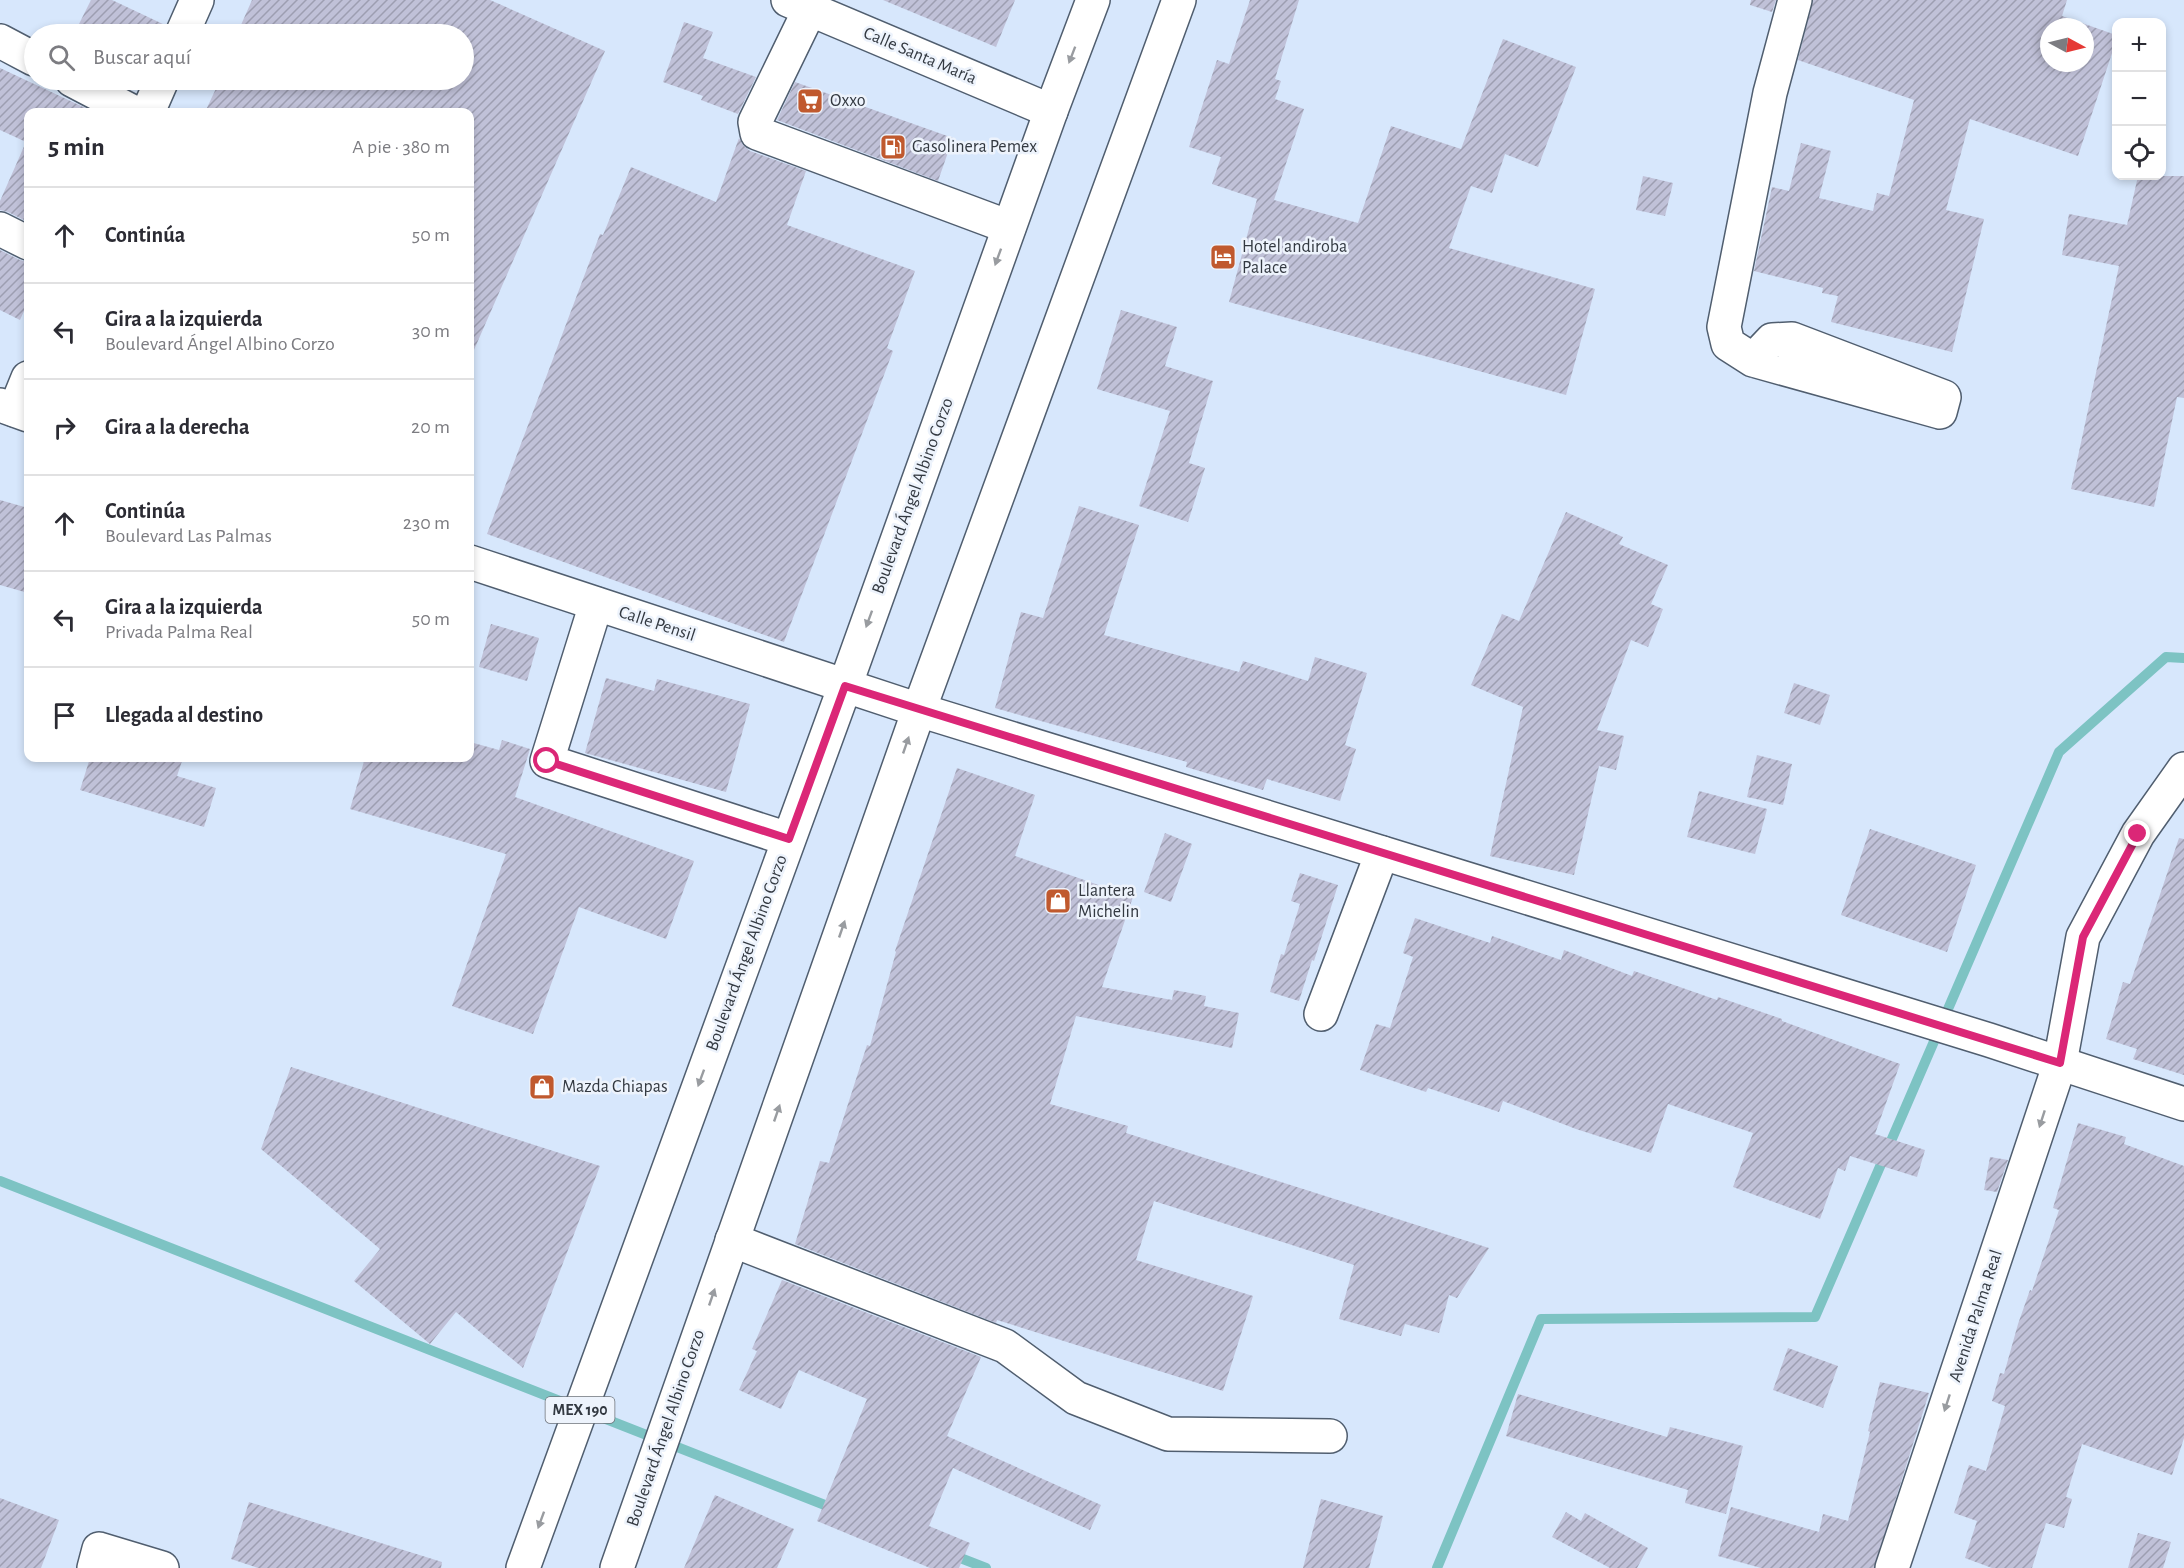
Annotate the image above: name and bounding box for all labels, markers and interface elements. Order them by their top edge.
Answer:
north arrow [2040,18,2094,72]
map controls [2112,18,2166,180]
button: + [2112,18,2166,72]
search box [24,24,474,90]
street label: Calle Santa María [861,24,979,88]
icon: search [45,41,78,74]
text: Buscar aquí [93,46,191,68]
one-way arrow [1067,46,1077,64]
button: − [2112,72,2166,126]
supermarket icon: Oxxo [795,86,825,116]
place label: Oxxo [830,92,866,110]
button: locate [2112,126,2166,180]
fuel station icon: Gasolinera Pemex [878,132,908,162]
text: 5 min [48,134,105,160]
text: A pie · 380 m [352,137,450,157]
place label: Gasolinera Pemex [912,138,1037,156]
icon: ahead [48,219,81,252]
text: Continúa [105,224,185,246]
text: 50 m [412,225,450,245]
place label: Hotel andiroba Palace [1242,238,1347,277]
hotel icon: Hotel andiroba Palace [1208,242,1238,272]
one-way arrow [992,248,1002,266]
text: Gira a la izquierda [105,308,263,330]
icon: left [48,315,81,348]
text: 30 m [412,321,450,341]
text: Boulevard Ángel Albino Corzo [105,334,335,354]
street label: Boulevard Ángel Albino Corzo [866,395,957,596]
icon: right [48,411,81,444]
text: Gira a la derecha [105,416,250,438]
text: 20 m [411,417,450,437]
text: Continúa [105,500,185,522]
icon: ahead [48,507,81,540]
text: 230 m [403,513,450,533]
text: Boulevard Las Palmas [105,526,272,546]
text: Gira a la izquierda [105,596,263,618]
icon: left [48,603,81,636]
street label: Calle Pensil [616,603,698,645]
text: 50 m [412,609,450,629]
one-way arrow [863,610,873,628]
text: Privada Palma Real [105,622,253,642]
icon: arrive [48,699,81,732]
text: Llegada al destino [105,704,263,726]
one-way arrow [902,736,912,754]
route start [533,747,559,773]
route end [2124,820,2150,846]
street label: Boulevard Ángel Albino Corzo [700,852,791,1053]
place label: Llantera Michelin [1078,882,1139,921]
shop icon: Llantera Michelin [1043,886,1073,916]
one-way arrow [837,920,847,938]
one-way arrow [696,1069,705,1087]
shop icon: Mazda Chiapas [527,1072,557,1102]
place label: Mazda Chiapas [562,1078,668,1096]
one-way arrow [772,1104,782,1122]
one-way arrow [2036,1110,2046,1128]
street label: Avenida Palma Real [1946,1248,2006,1384]
one-way arrow [708,1288,718,1306]
street label: Boulevard Ángel Albino Corzo [621,1326,708,1529]
one-way arrow [1941,1394,1951,1412]
road number: MEX 190 [546,1397,614,1423]
one-way arrow [535,1511,545,1529]

